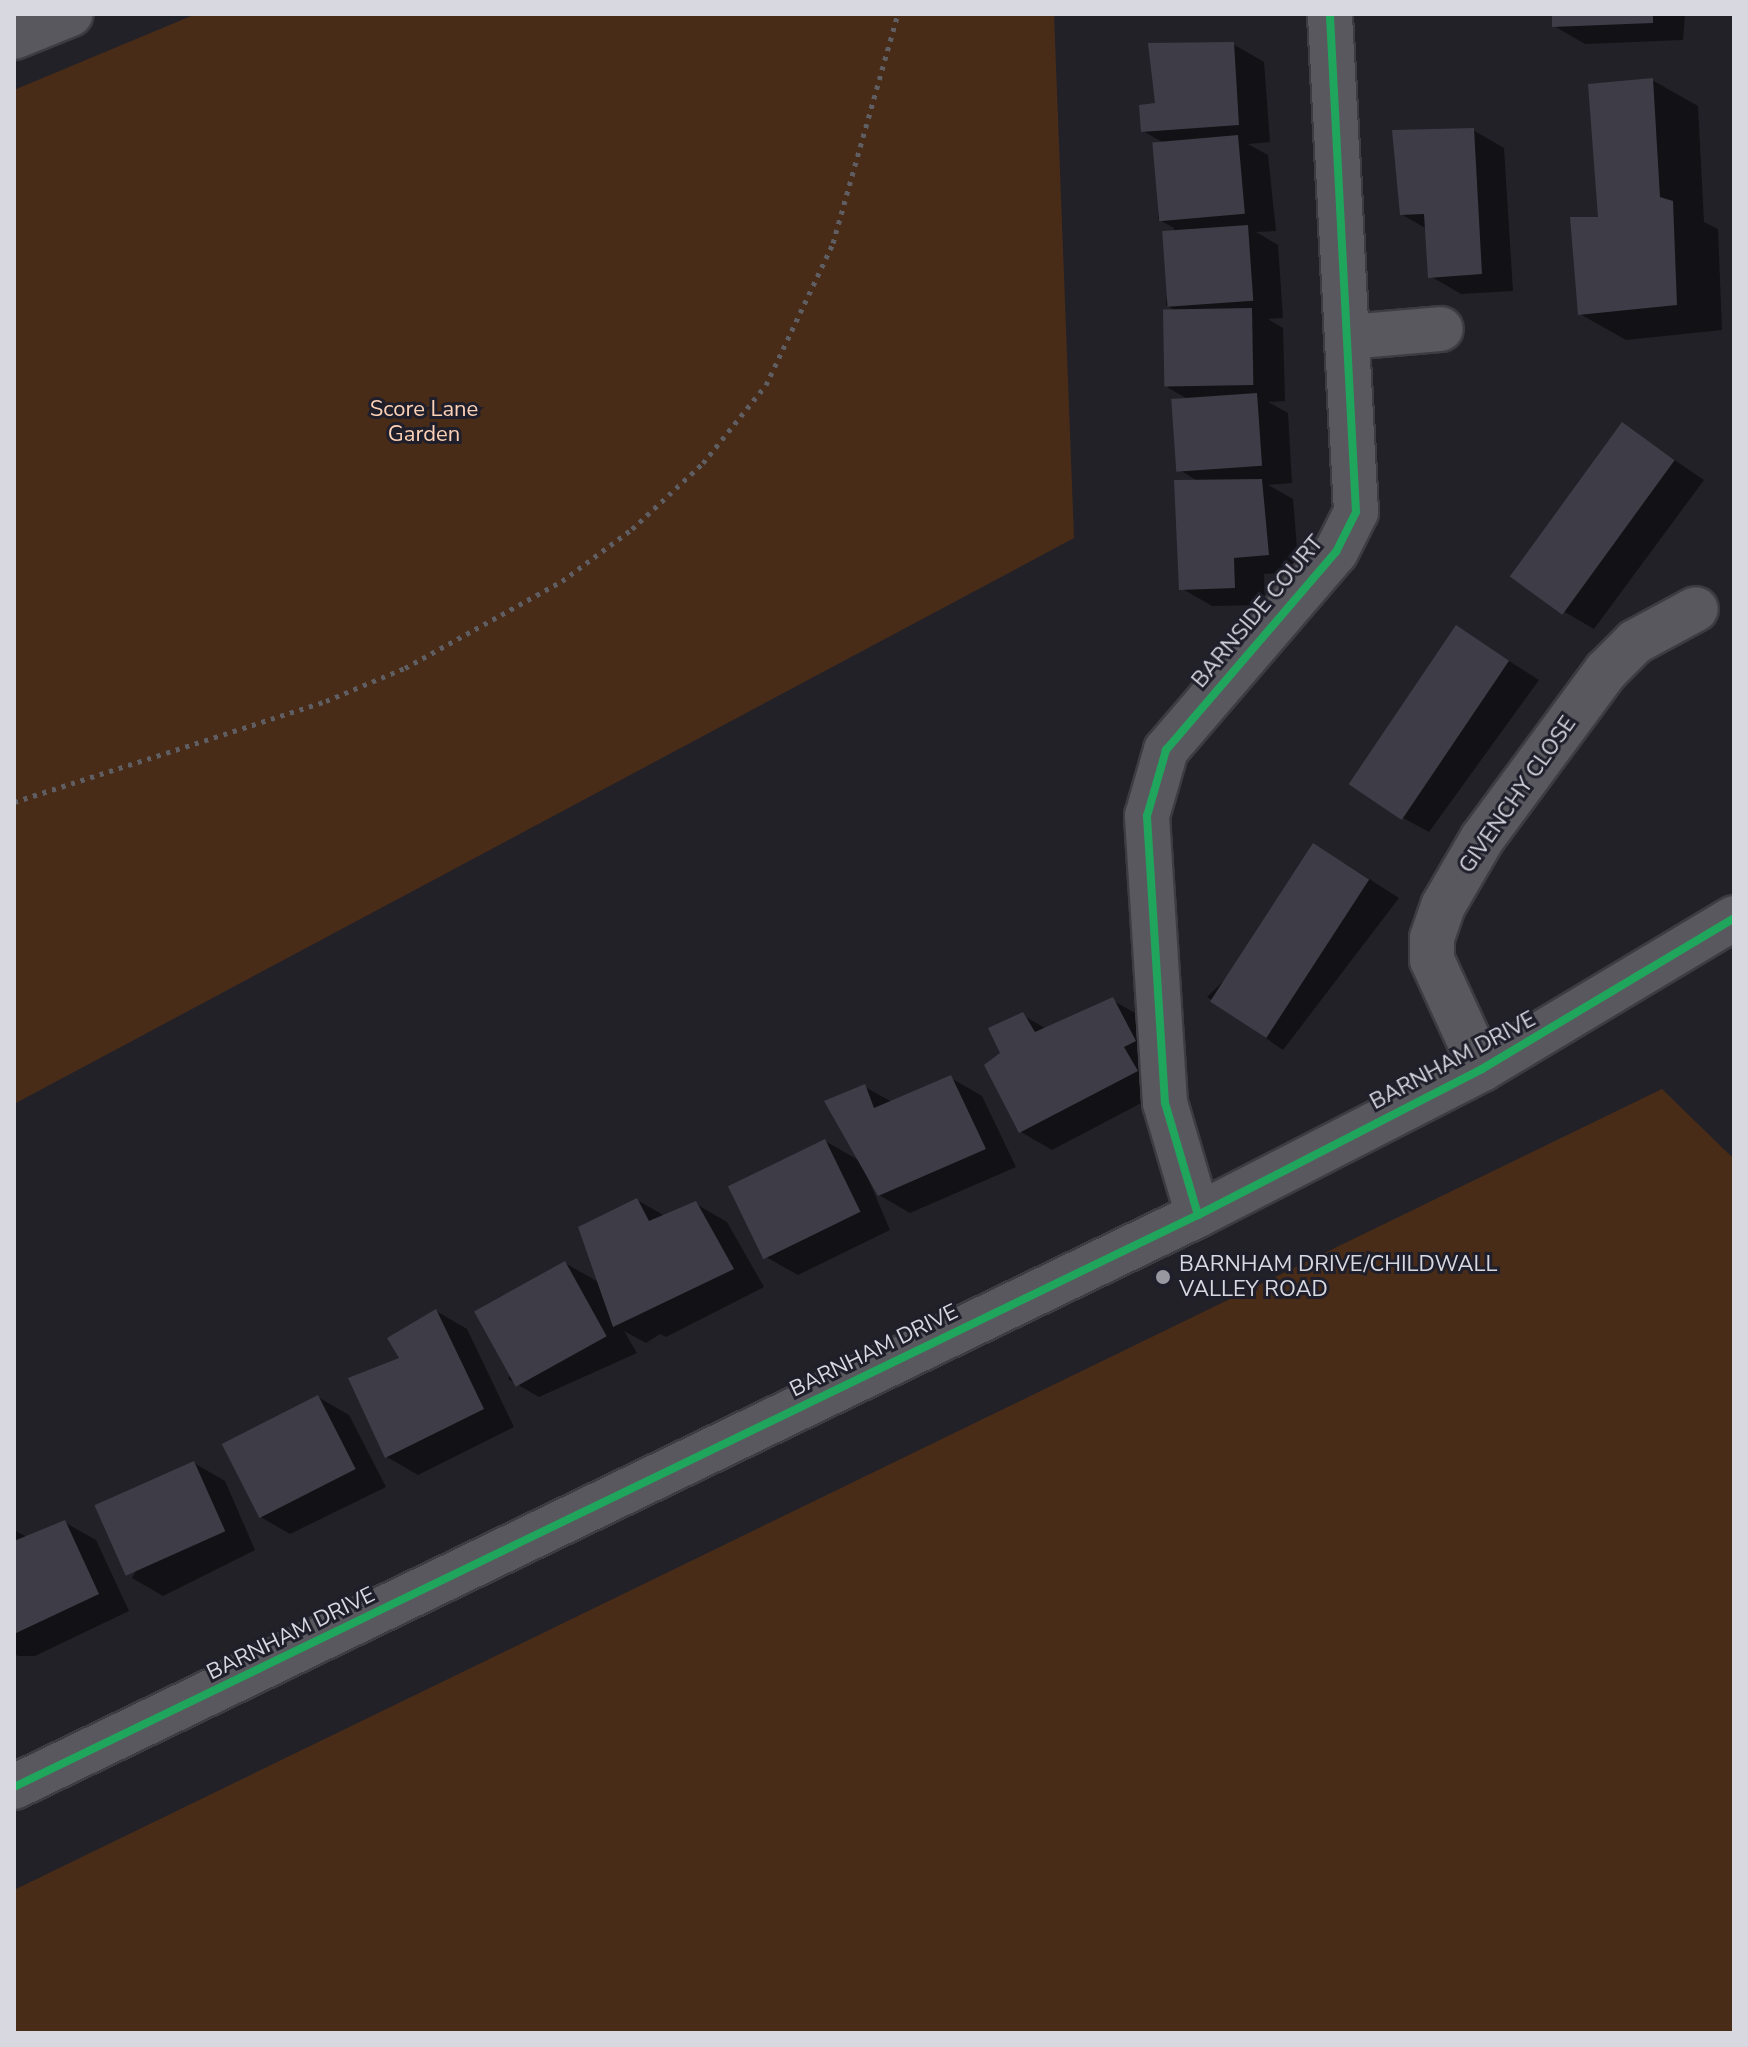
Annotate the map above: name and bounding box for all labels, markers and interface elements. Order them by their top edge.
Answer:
park label: Score Lane Garden [370,396,478,448]
street label: BARNSIDE COURT [1187,531,1329,693]
street label: GIVENCHY CLOSE [1454,712,1582,878]
street label: BARNHAM DRIVE [1366,1006,1540,1116]
place label: BARNHAM DRIVE/CHILDWALL VALLEY ROAD [1179,1251,1497,1302]
marker: BARNHAM DRIVE/CHILDWALL VALLEY ROAD [1154,1268,1172,1286]
street label: BARNHAM DRIVE [786,1299,962,1403]
street label: BARNHAM DRIVE [203,1582,379,1686]

